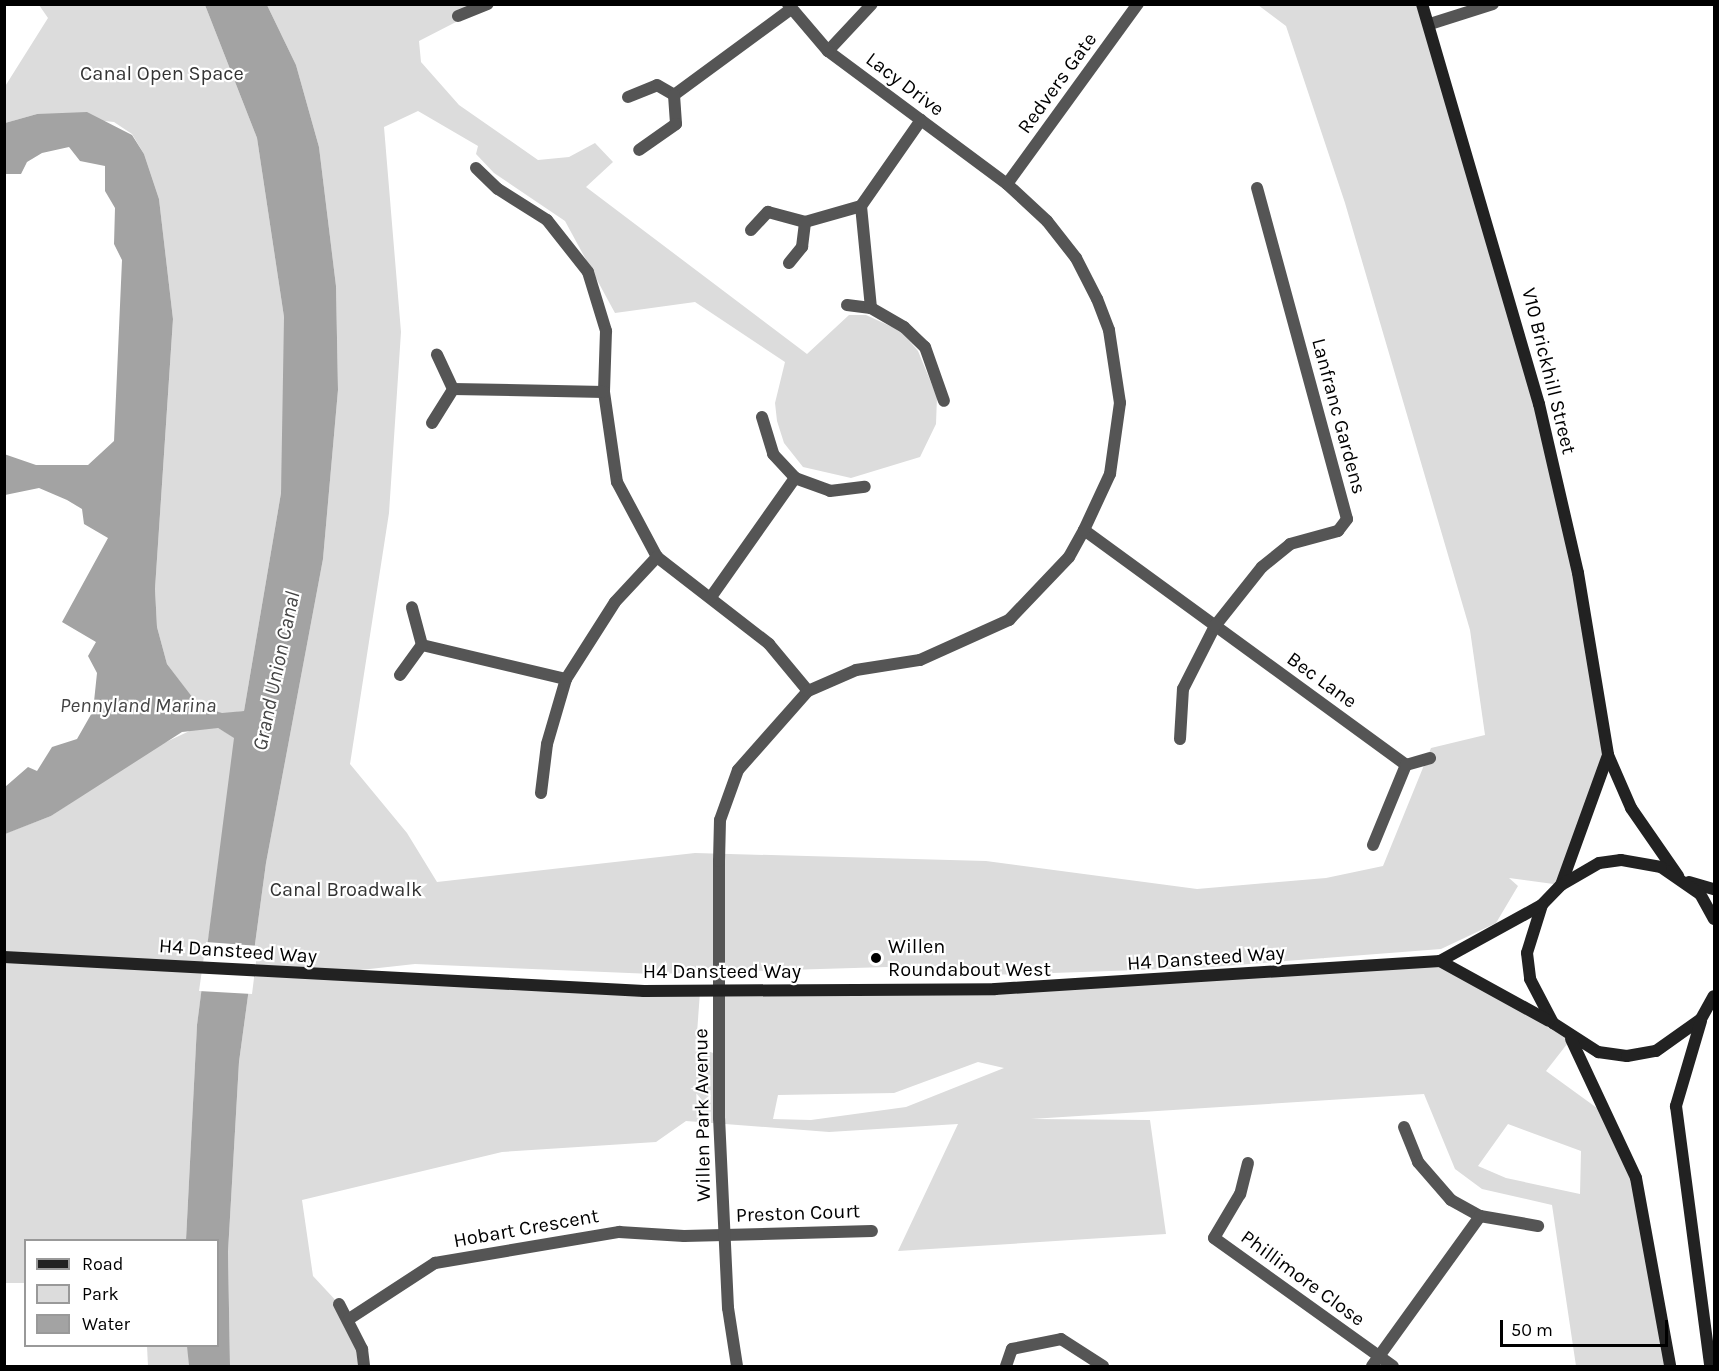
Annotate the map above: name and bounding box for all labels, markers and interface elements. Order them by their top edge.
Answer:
street label: Redvers Gate [1012,28,1102,138]
street label: Lacy Drive [861,47,949,121]
park label: Canal Open Space [80,61,244,85]
street label: V10 Brickhill Street [1517,285,1581,457]
street label: Lanfranc Gardens [1307,335,1371,497]
water label: Grand Union Canal [247,589,305,753]
street label: Bec Lane [1282,647,1362,713]
water label: Pennyland Marina [60,692,216,718]
park label: Canal Broadwalk [270,877,422,901]
street label: H4 Dansteed Way [158,934,318,968]
place label: Willen Roundabout West [888,934,1051,981]
street label: H4 Dansteed Way [1126,941,1286,975]
marker: Willen Roundabout West [869,951,883,965]
street label: H4 Dansteed Way [643,959,801,983]
street label: Willen Park Avenue [688,1028,716,1202]
street label: Preston Court [735,1199,861,1227]
street label: Hobart Crescent [451,1203,601,1253]
street label: Phillimore Close [1236,1225,1370,1331]
legend [24,1239,219,1347]
text: Road [82,1253,123,1275]
text: Park [82,1283,119,1305]
scale bar [1503,1308,1671,1346]
text: Water [82,1313,130,1335]
text: 50 m [1511,1319,1553,1341]

